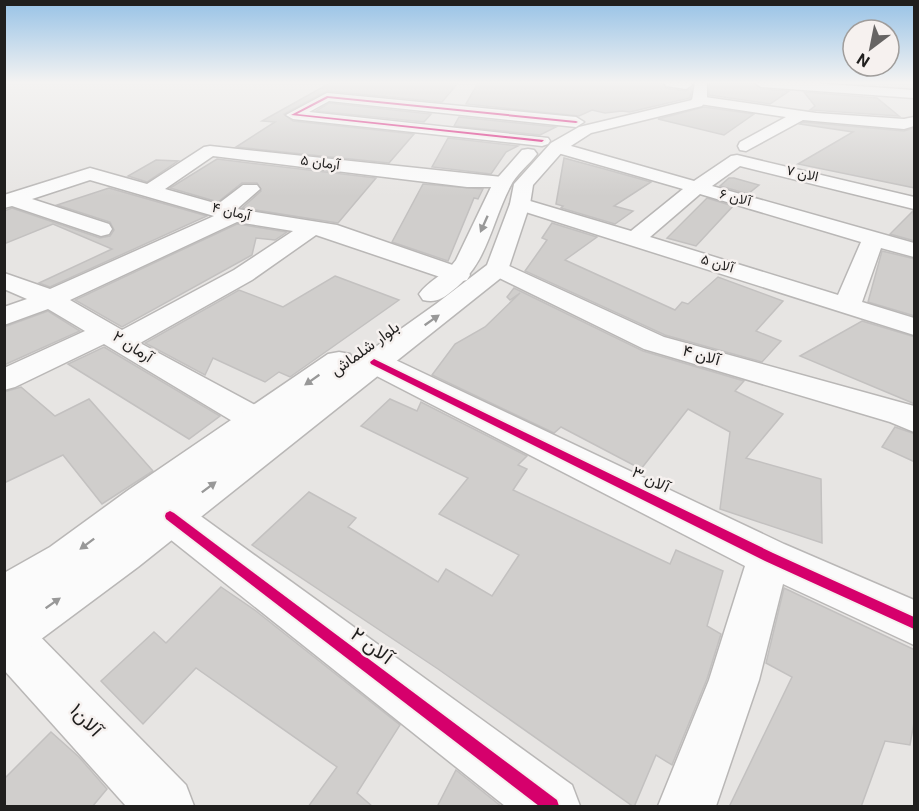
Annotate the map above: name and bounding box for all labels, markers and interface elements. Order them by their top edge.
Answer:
north arrow [841,18,901,78]
text: N [853,45,876,72]
street label: آرمان ۵ [299,151,343,178]
street label: الان ۷ [784,161,820,189]
street label: آلان ۶ [717,184,755,214]
street label: آرمان ۴ [209,198,254,229]
one-way arrow [479,215,488,233]
street label: آلان ۵ [698,250,738,281]
one-way arrow [424,314,440,326]
street label: بلوار شلماش [326,316,406,384]
street label: آرمان ۲ [107,325,158,371]
street label: آلان ۴ [679,340,724,375]
one-way arrow [305,374,321,386]
street label: آلان ۳ [627,461,674,501]
one-way arrow [200,481,216,493]
one-way arrow [79,537,94,549]
one-way arrow [44,598,61,609]
street label: آلان ۲ [343,620,400,675]
street label: آلان۱ [61,697,110,746]

